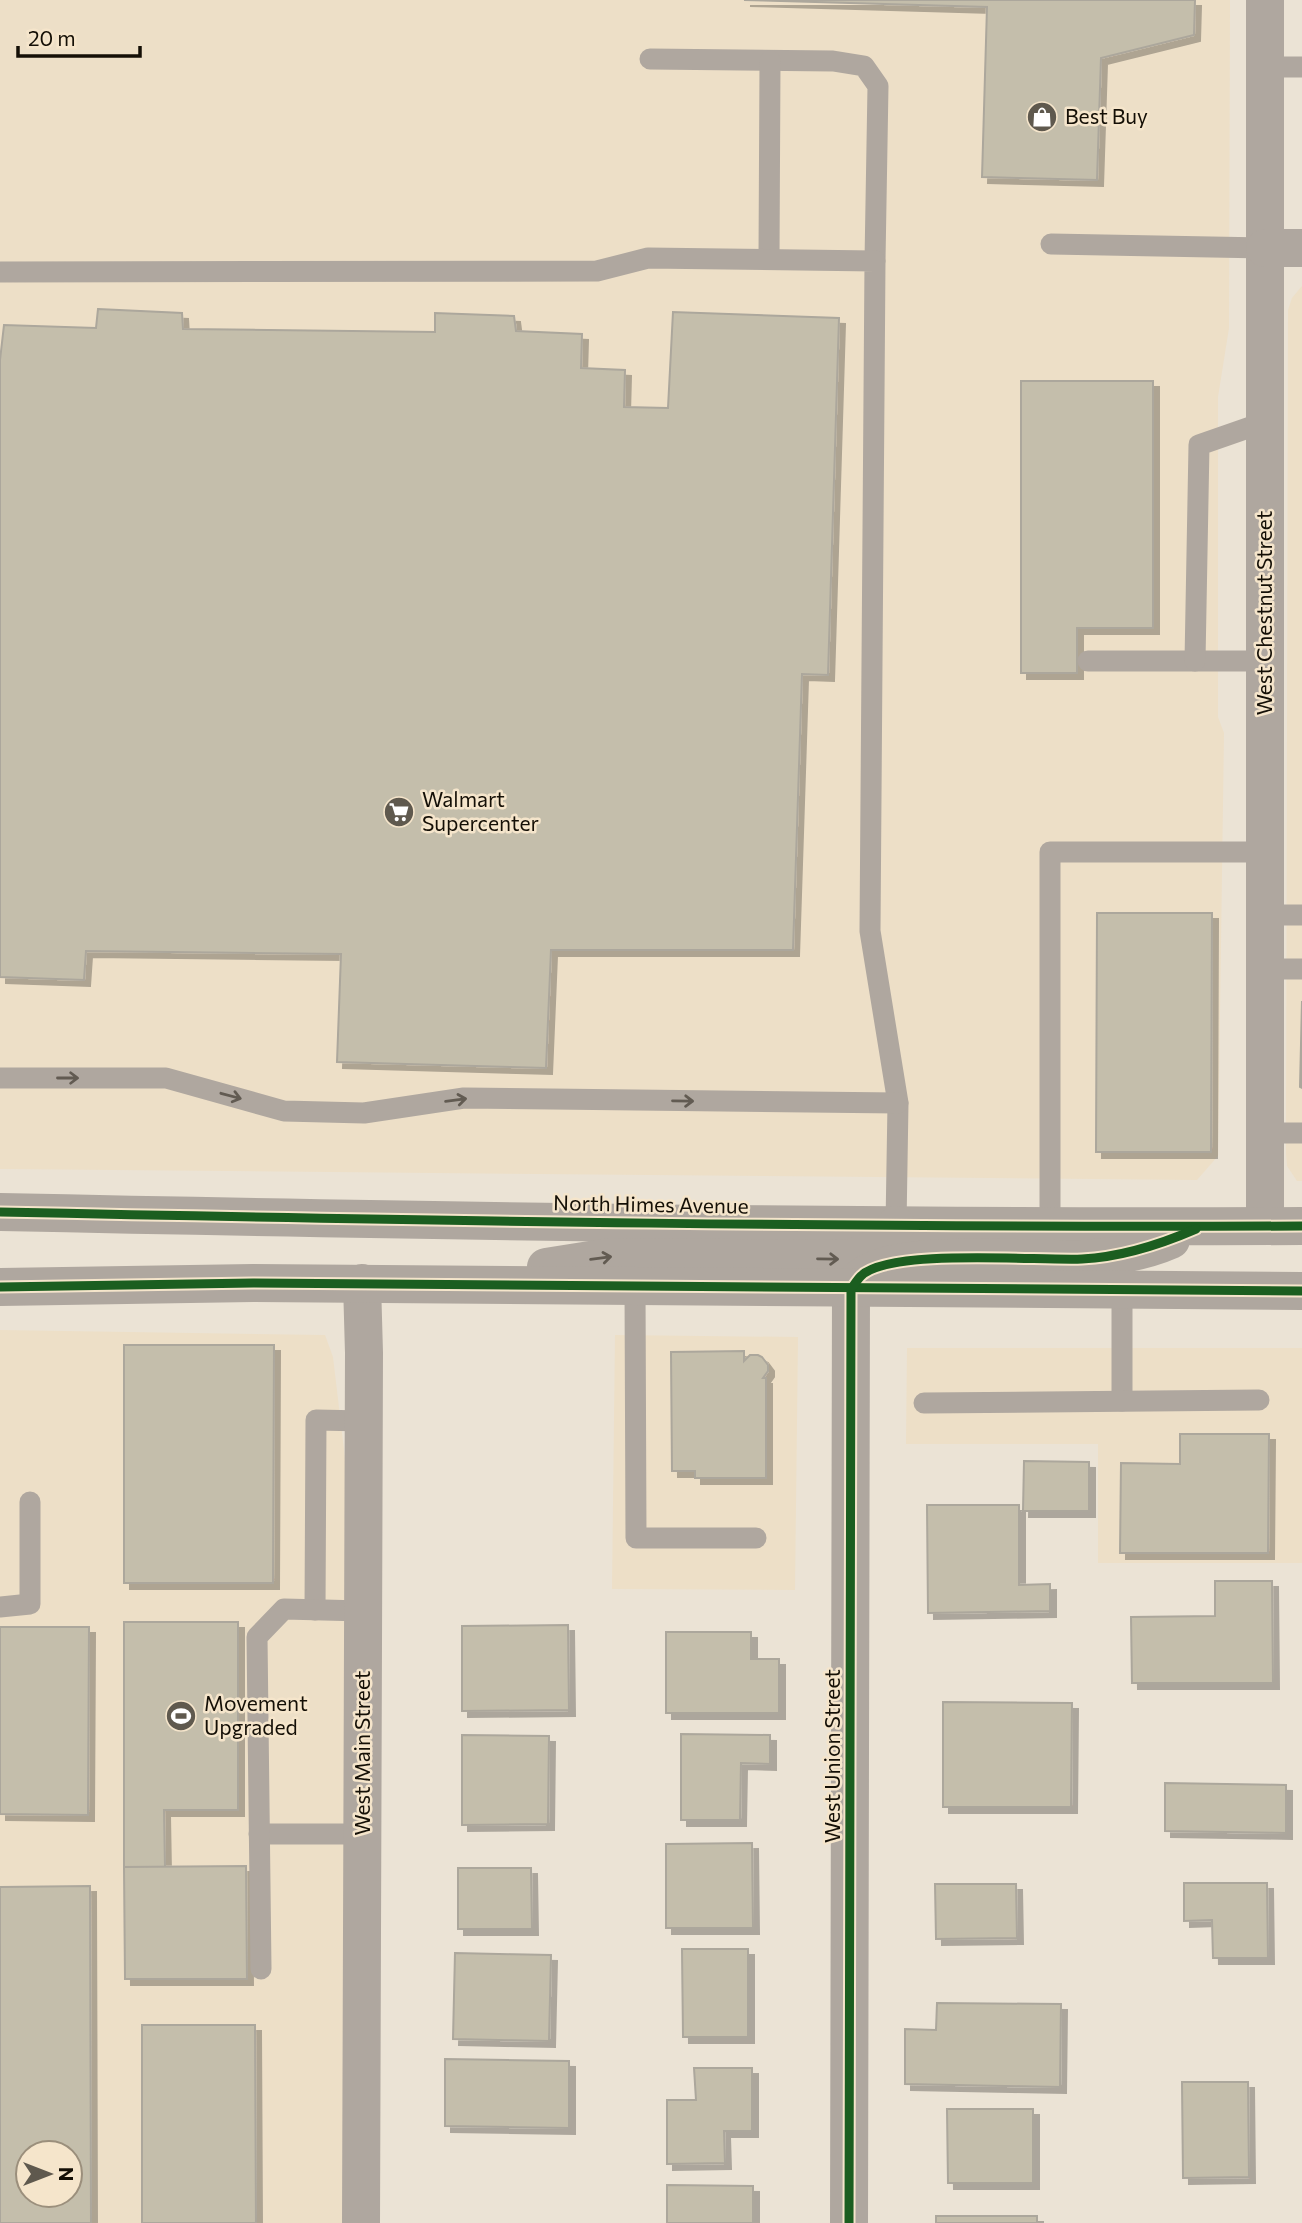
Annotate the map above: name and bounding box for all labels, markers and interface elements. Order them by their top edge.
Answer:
scale bar [18,14,140,58]
text: 20 m [28,25,76,50]
shop icon: Best Buy [1025,100,1059,134]
place label: Best Buy [1065,103,1148,128]
street label: West Chestnut Street [1251,511,1276,715]
place label: Walmart Supercenter [422,786,539,835]
supermarket icon: Walmart Supercenter [382,795,416,829]
one-way arrow [56,1071,79,1085]
one-way arrow [220,1091,242,1104]
one-way arrow [444,1093,467,1106]
one-way arrow [672,1094,695,1108]
street label: North Himes Avenue [553,1189,749,1218]
one-way arrow [589,1252,612,1265]
one-way arrow [817,1252,840,1266]
street label: West Union Street [819,1669,844,1843]
street label: West Main Street [349,1671,374,1835]
place label: Movement Upgraded [204,1690,308,1739]
sports icon: Movement Upgraded [164,1699,198,1733]
north arrow [14,2139,84,2209]
text: N [55,2167,78,2181]

